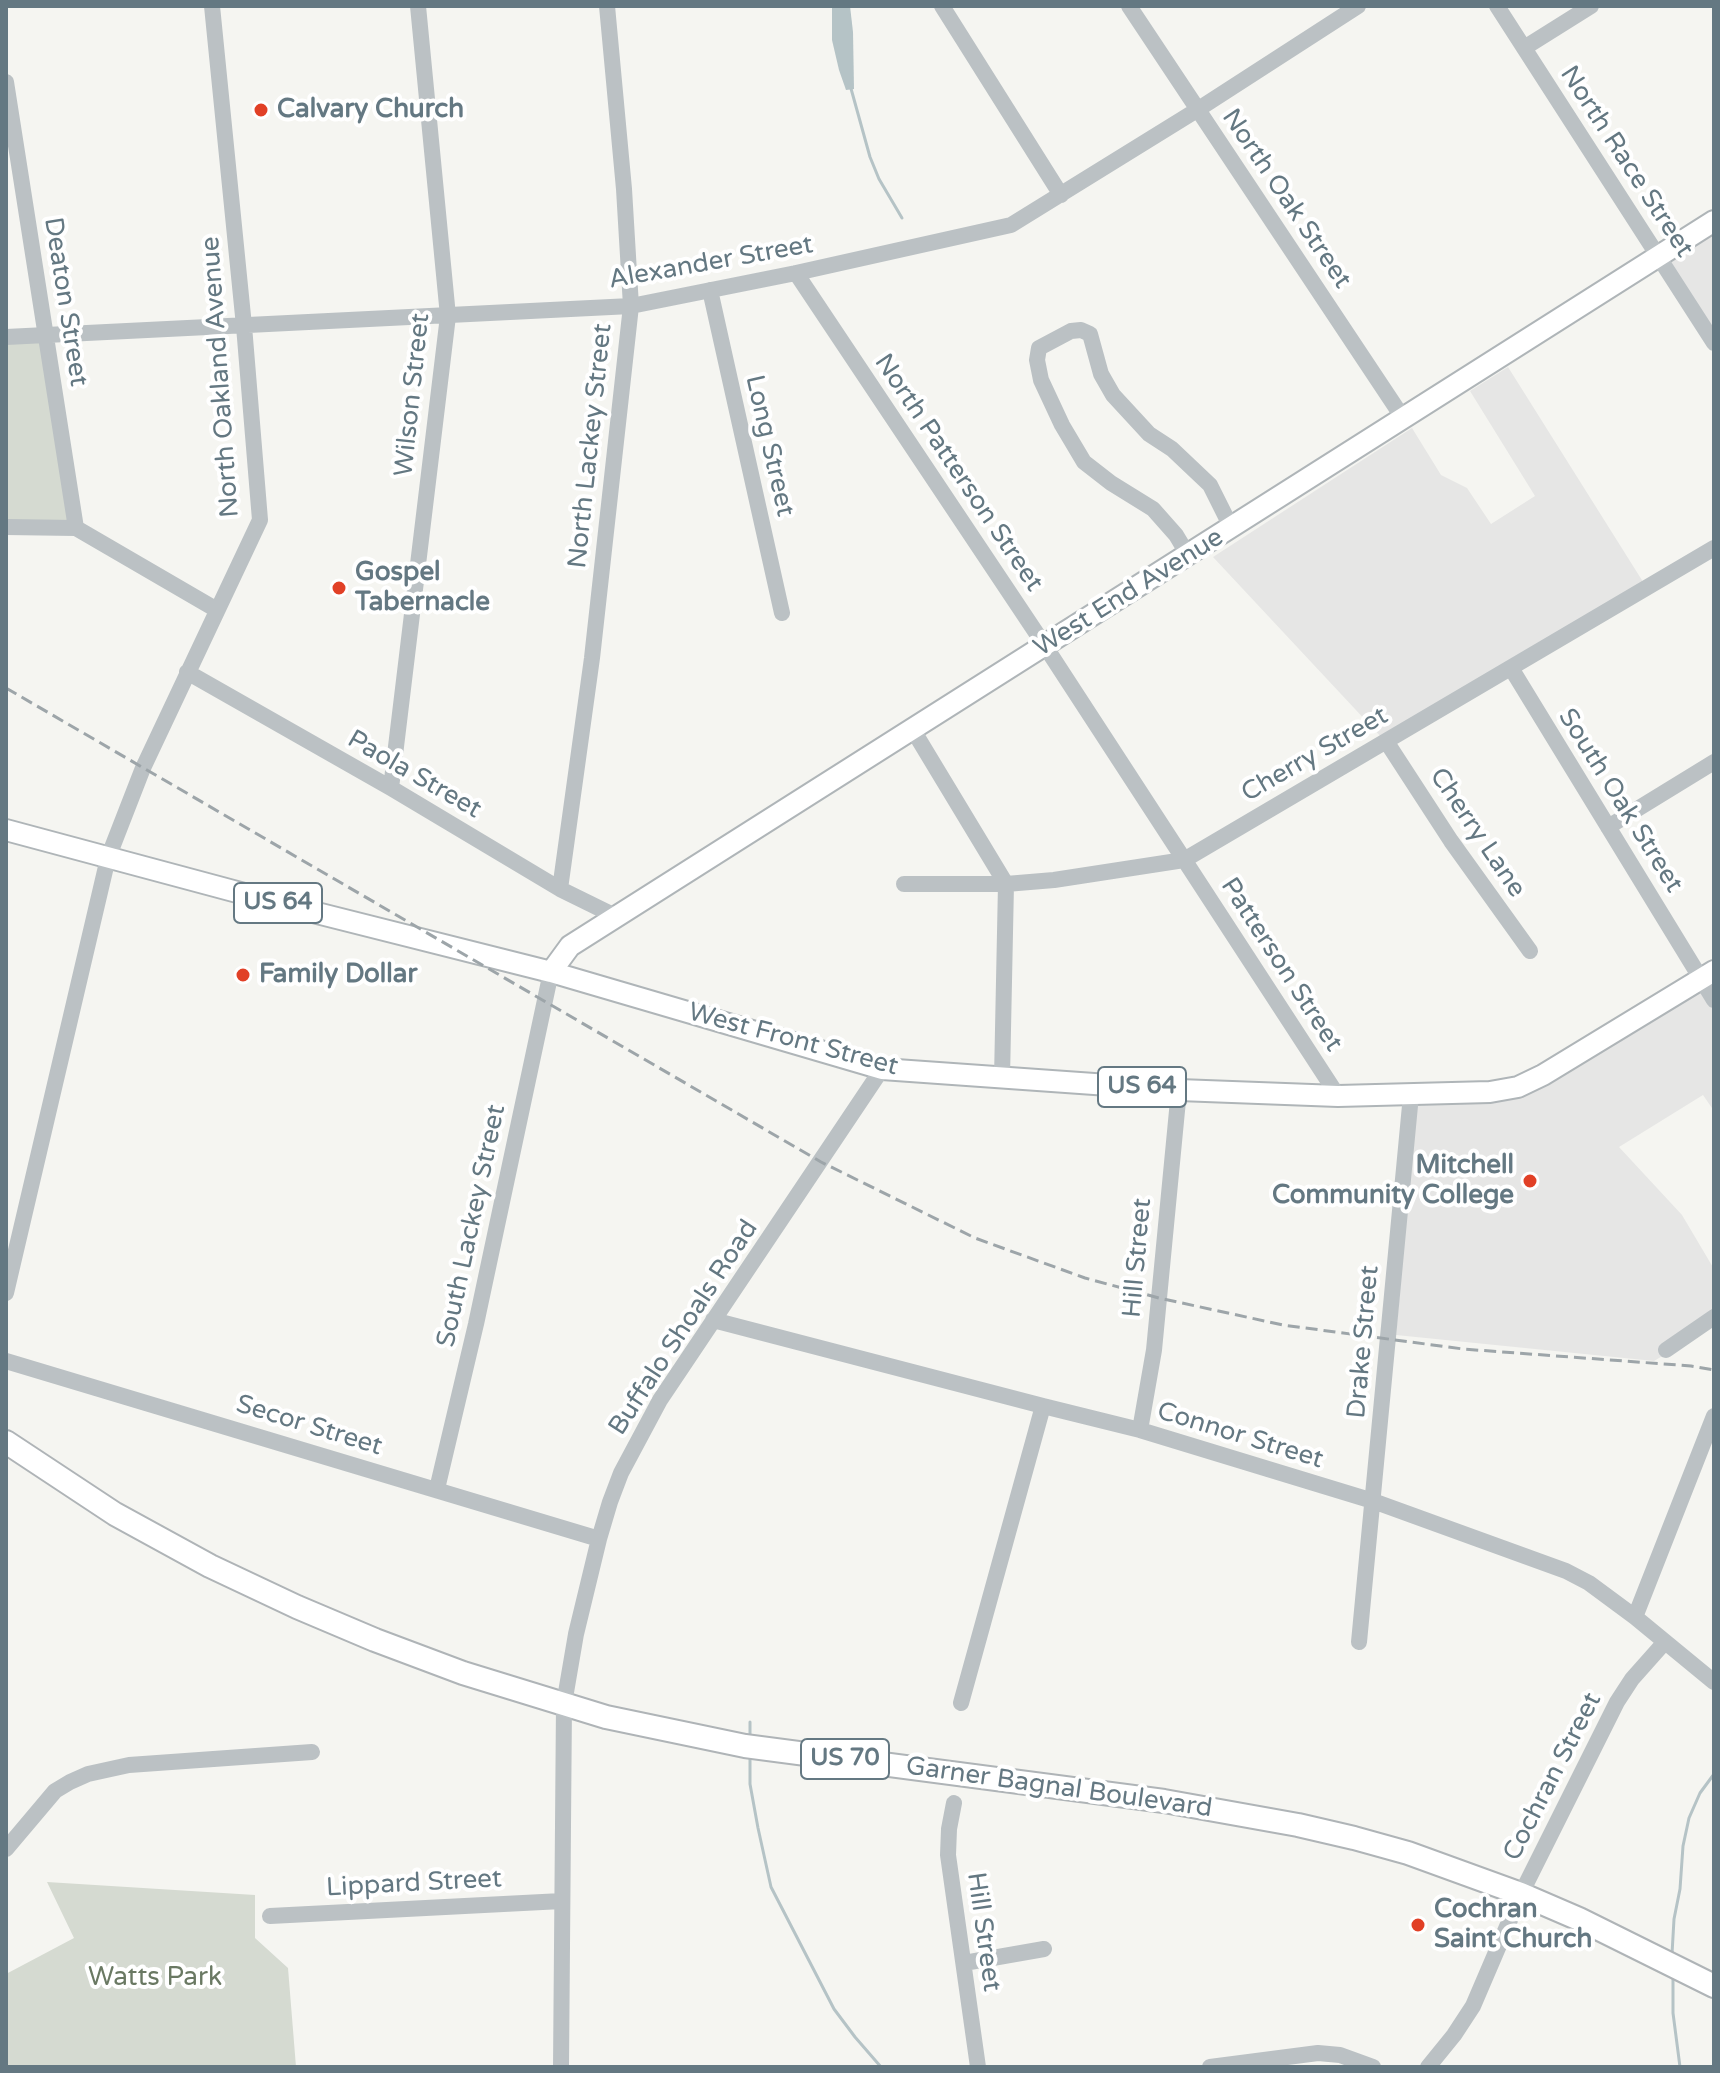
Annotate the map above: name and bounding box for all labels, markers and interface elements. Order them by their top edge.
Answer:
street label: North Race Street [1553,61,1699,263]
place label: Calvary Church [277,94,464,126]
marker: Calvary Church [252,101,270,119]
street label: North Oak Street [1214,103,1358,295]
street label: Deaton Street [36,215,94,389]
street label: Alexander Street [606,230,816,296]
street label: North Oakland Avenue [196,235,246,519]
street label: Wilson Street [389,312,437,478]
street label: North Lackey Street [563,322,619,570]
street label: North Patterson Street [867,348,1049,598]
street label: Long Street [738,372,800,520]
street label: West End Avenue [1029,522,1229,664]
place label: Gospel Tabernacle [355,557,490,618]
marker: Gospel Tabernacle [330,579,348,597]
street label: Cherry Street [1236,701,1394,809]
street label: South Oak Street [1551,703,1689,899]
street label: Paola Street [342,724,486,826]
street label: Cherry Lane [1422,762,1532,904]
street label: Patterson Street [1213,872,1349,1058]
road number: US 64 [234,883,322,923]
place label: Family Dollar [259,959,417,991]
marker: Family Dollar [234,966,252,984]
street label: West Front Street [685,997,901,1083]
road number: US 64 [1098,1067,1186,1107]
street label: South Lackey Street [431,1102,513,1350]
place label: Mitchell Community College [1272,1150,1514,1212]
marker: Mitchell Community College [1521,1172,1539,1190]
street label: Hill Street [1117,1197,1159,1319]
street label: Buffalo Shoals Road [603,1215,765,1441]
street label: Drake Street [1342,1264,1386,1420]
street label: Secor Street [232,1389,386,1463]
street label: Connor Street [1153,1396,1327,1476]
street label: Cochran Street [1497,1688,1609,1866]
road number: US 70 [801,1739,889,1779]
street label: Garner Bagnal Boulevard [904,1751,1214,1825]
street label: Lippard Street [325,1864,503,1904]
street label: Hill Street [959,1870,1007,1994]
place label: Cochran Saint Church [1434,1894,1592,1956]
marker: Cochran Saint Church [1409,1916,1427,1934]
park label: Watts Park [88,1962,222,1994]

